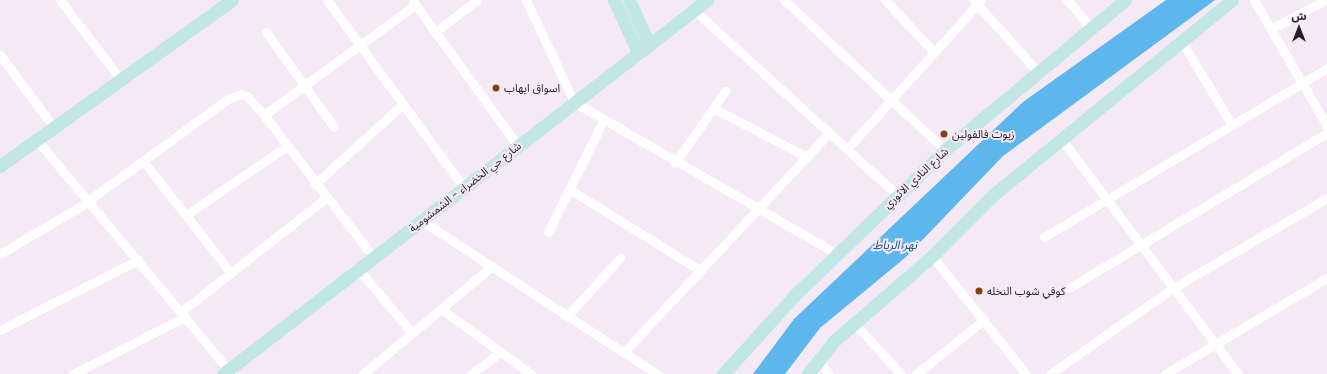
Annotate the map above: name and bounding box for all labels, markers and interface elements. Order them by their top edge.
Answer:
north arrow [1279,8,1319,48]
text: ش [1291,8,1307,24]
place label: اسواق ايهاب [504,81,560,95]
marker: اسواق ايهاب [491,83,501,93]
place label: زيوت فالفولين [952,127,1015,141]
marker: زيوت فالفولين [939,129,949,139]
street label: شارع حي الخضراء - الشمشومية [406,139,524,235]
street label: شارع النادي الاثوري [881,145,951,211]
water label: نهر الرباط [873,238,917,252]
place label: كوفي شوب النخله [987,284,1065,298]
marker: كوفي شوب النخله [974,286,984,296]

